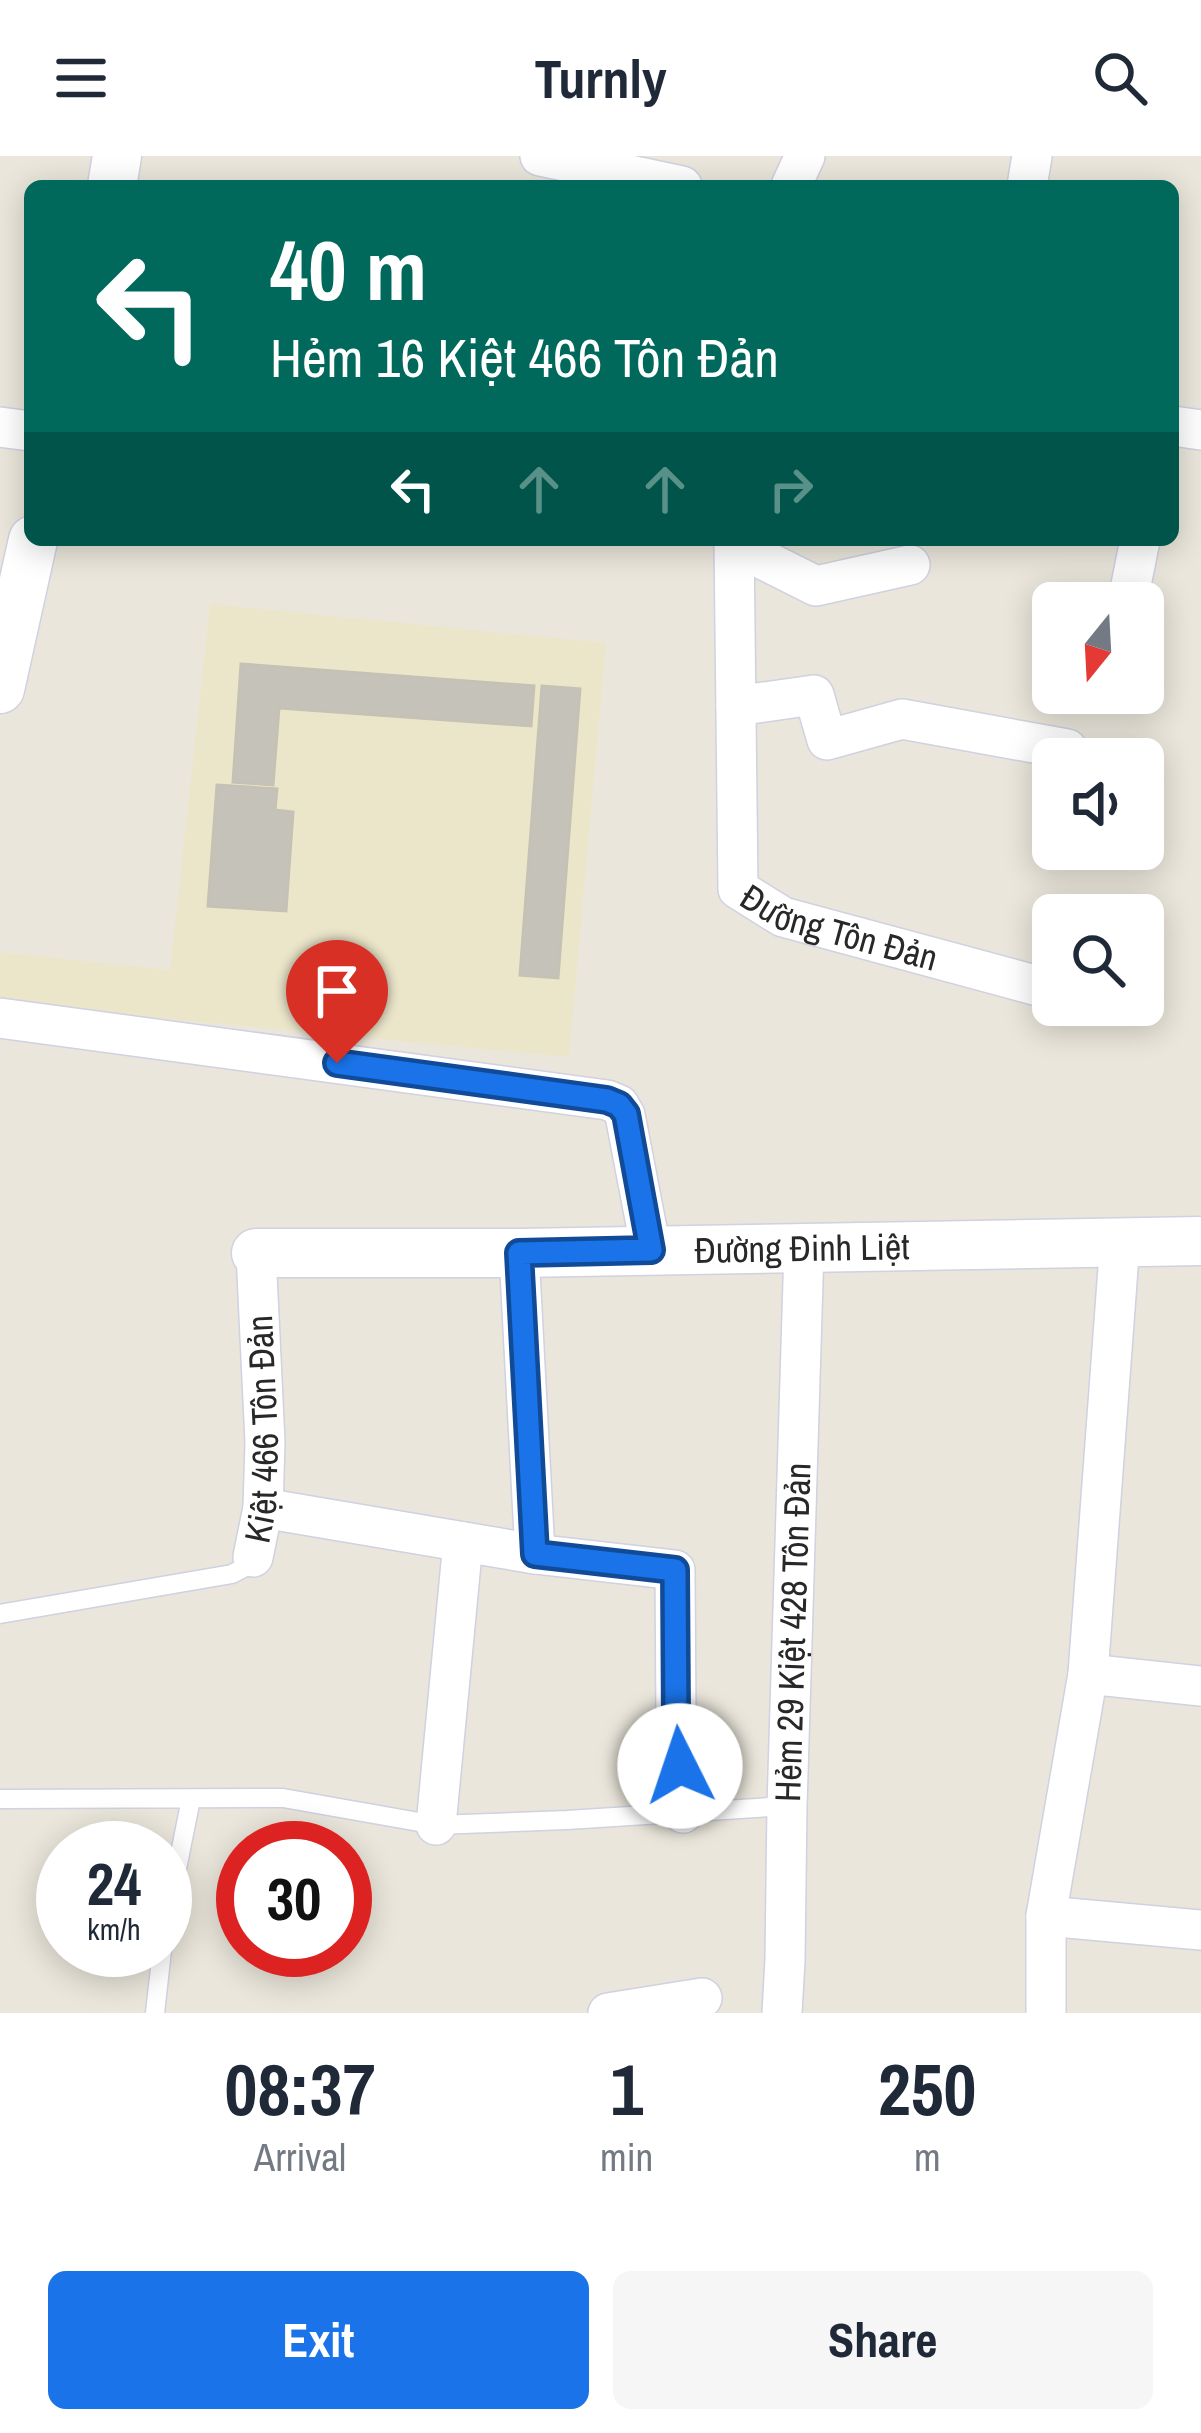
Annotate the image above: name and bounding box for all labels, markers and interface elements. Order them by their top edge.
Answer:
text: Turnly [534,42,667,115]
icon: menu [48,45,114,111]
icon: search [1087,45,1153,111]
text: 40 m [270,213,427,326]
icon: left [72,228,228,384]
text: Hẻm 16 Kiệt 466 Tôn Đản [270,321,779,394]
icon: left [380,456,446,522]
icon: ahead [506,456,572,522]
icon: ahead [632,456,698,522]
icon: right [758,456,824,522]
north arrow [1032,582,1164,714]
map controls [1032,582,1164,1026]
button: sound [1032,738,1164,870]
street label: Đường Tôn Đản [732,873,943,982]
button: search [1032,894,1164,1026]
pin [286,940,388,1063]
icon: arrive [304,958,370,1024]
street label: Đường Đinh Liệt [694,1222,910,1274]
street label: Kiệt 466 Tôn Đản [233,1314,289,1547]
street label: Hẻm 29 Kiệt 428 Tôn Đản [763,1462,821,1803]
position arrow [617,1703,743,1829]
speed limit sign: 30 [216,1821,372,1977]
text: 24 [87,1843,141,1924]
text: km/h [87,1909,141,1949]
text: 08:37 [225,2040,376,2137]
text: 1 [610,2040,643,2137]
text: 250 [878,2040,976,2137]
text: Arrival [254,2131,346,2183]
text: min [600,2131,653,2183]
text: m [914,2131,941,2183]
button: Exit [48,2271,589,2409]
button: Share [613,2271,1153,2409]

